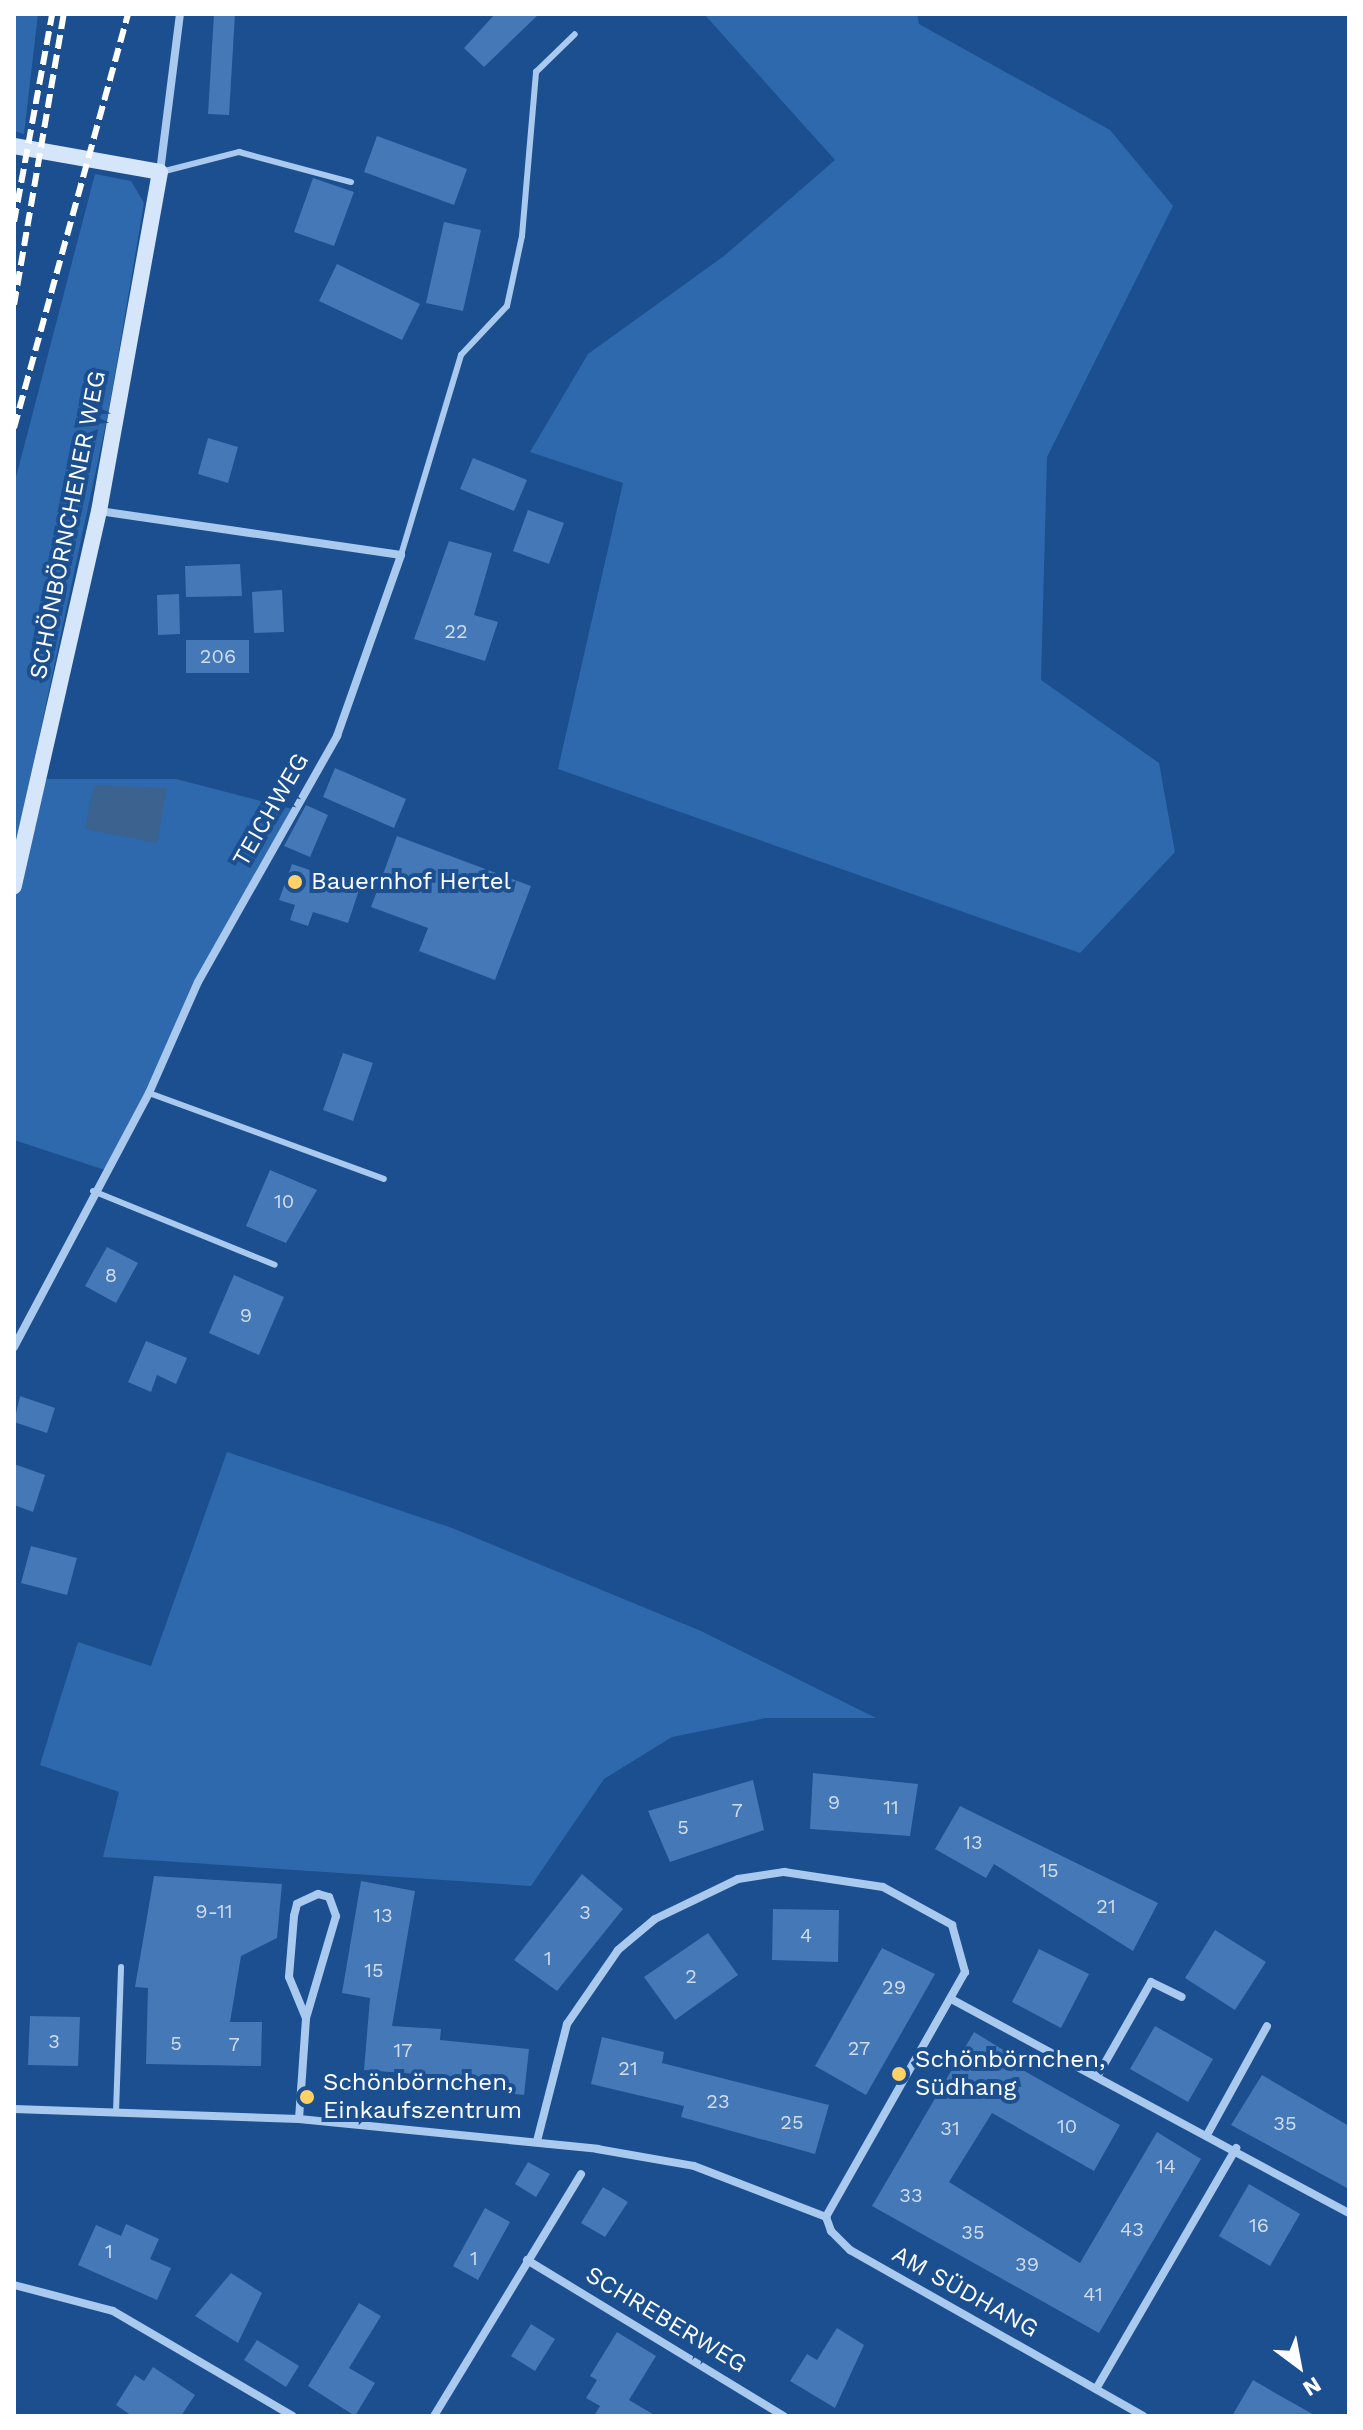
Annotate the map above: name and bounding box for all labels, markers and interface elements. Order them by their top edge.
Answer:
street label: SCHÖNBÖRNCHENER WEG [24,368,112,682]
house number: 22 [444,619,468,643]
house number: 206 [200,644,236,668]
street label: TEICHWEG [227,748,315,872]
place label: Bauernhof Hertel [311,868,512,896]
marker: Bauernhof Hertel [286,873,304,891]
house number: 10 [274,1189,294,1213]
house number: 8 [105,1263,117,1287]
house number: 9 [240,1303,252,1327]
house number: 9 [828,1790,840,1814]
house number: 11 [883,1795,899,1819]
house number: 7 [731,1798,743,1822]
house number: 5 [677,1815,689,1839]
house number: 13 [963,1830,983,1854]
house number: 15 [1039,1858,1059,1882]
house number: 21 [1096,1894,1116,1918]
house number: 9-11 [195,1899,233,1923]
house number: 3 [579,1900,591,1924]
house number: 13 [373,1903,393,1927]
house number: 4 [800,1923,812,1947]
house number: 1 [544,1946,552,1970]
house number: 15 [364,1958,384,1982]
house number: 2 [685,1964,697,1988]
house number: 29 [882,1975,906,1999]
house number: 3 [48,2029,60,2053]
house number: 5 [170,2031,182,2055]
house number: 7 [228,2032,240,2056]
house number: 27 [848,2036,870,2060]
house number: 17 [393,2038,413,2062]
place label: Schönbörnchen, Südhang [915,2046,1105,2102]
house number: 21 [618,2056,638,2080]
marker: Schönbörnchen, Südhang [890,2065,908,2083]
place label: Schönbörnchen, Einkaufszentrum [323,2069,522,2125]
marker: Schönbörnchen, Einkaufszentrum [298,2088,316,2106]
house number: 23 [706,2089,730,2113]
house number: 25 [780,2110,804,2134]
house number: 35 [1273,2111,1297,2135]
house number: 10 [1057,2114,1077,2138]
house number: 31 [940,2116,960,2140]
house number: 14 [1156,2154,1176,2178]
house number: 33 [899,2183,923,2207]
house number: 16 [1249,2213,1269,2237]
house number: 43 [1120,2217,1144,2241]
house number: 35 [961,2220,985,2244]
house number: 1 [105,2239,113,2263]
street label: AM SÜDHANG [887,2240,1043,2344]
house number: 1 [470,2246,478,2270]
house number: 39 [1015,2252,1039,2276]
street label: SCHREBERWEG [580,2261,752,2379]
house number: 41 [1083,2282,1103,2306]
north arrow [1259,2326,1339,2406]
text: N [1298,2372,1326,2402]

